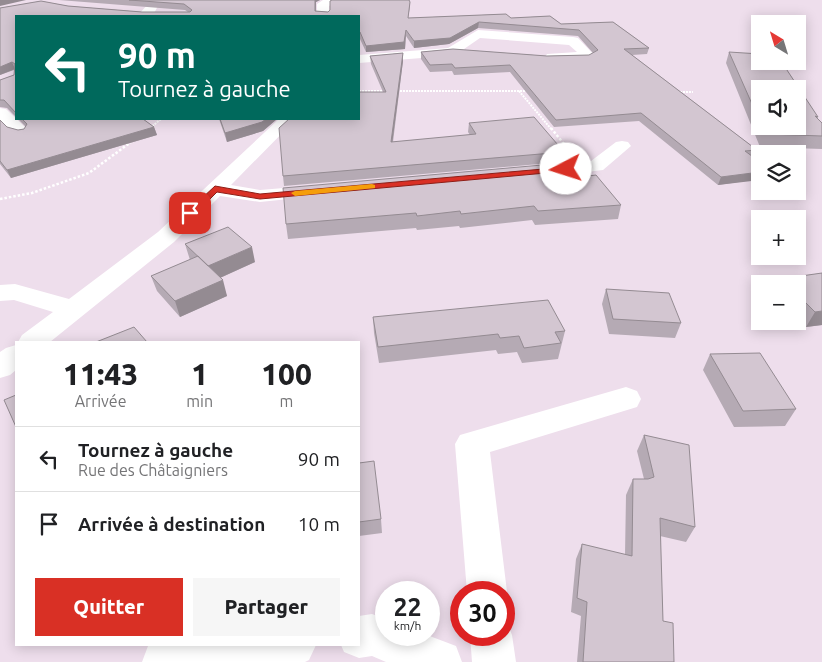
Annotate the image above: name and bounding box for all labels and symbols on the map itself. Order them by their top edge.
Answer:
north arrow [751,15,806,70]
position arrow [539,142,591,194]
pin [169,192,211,234]
speed limit sign: 30 [450,581,515,646]

